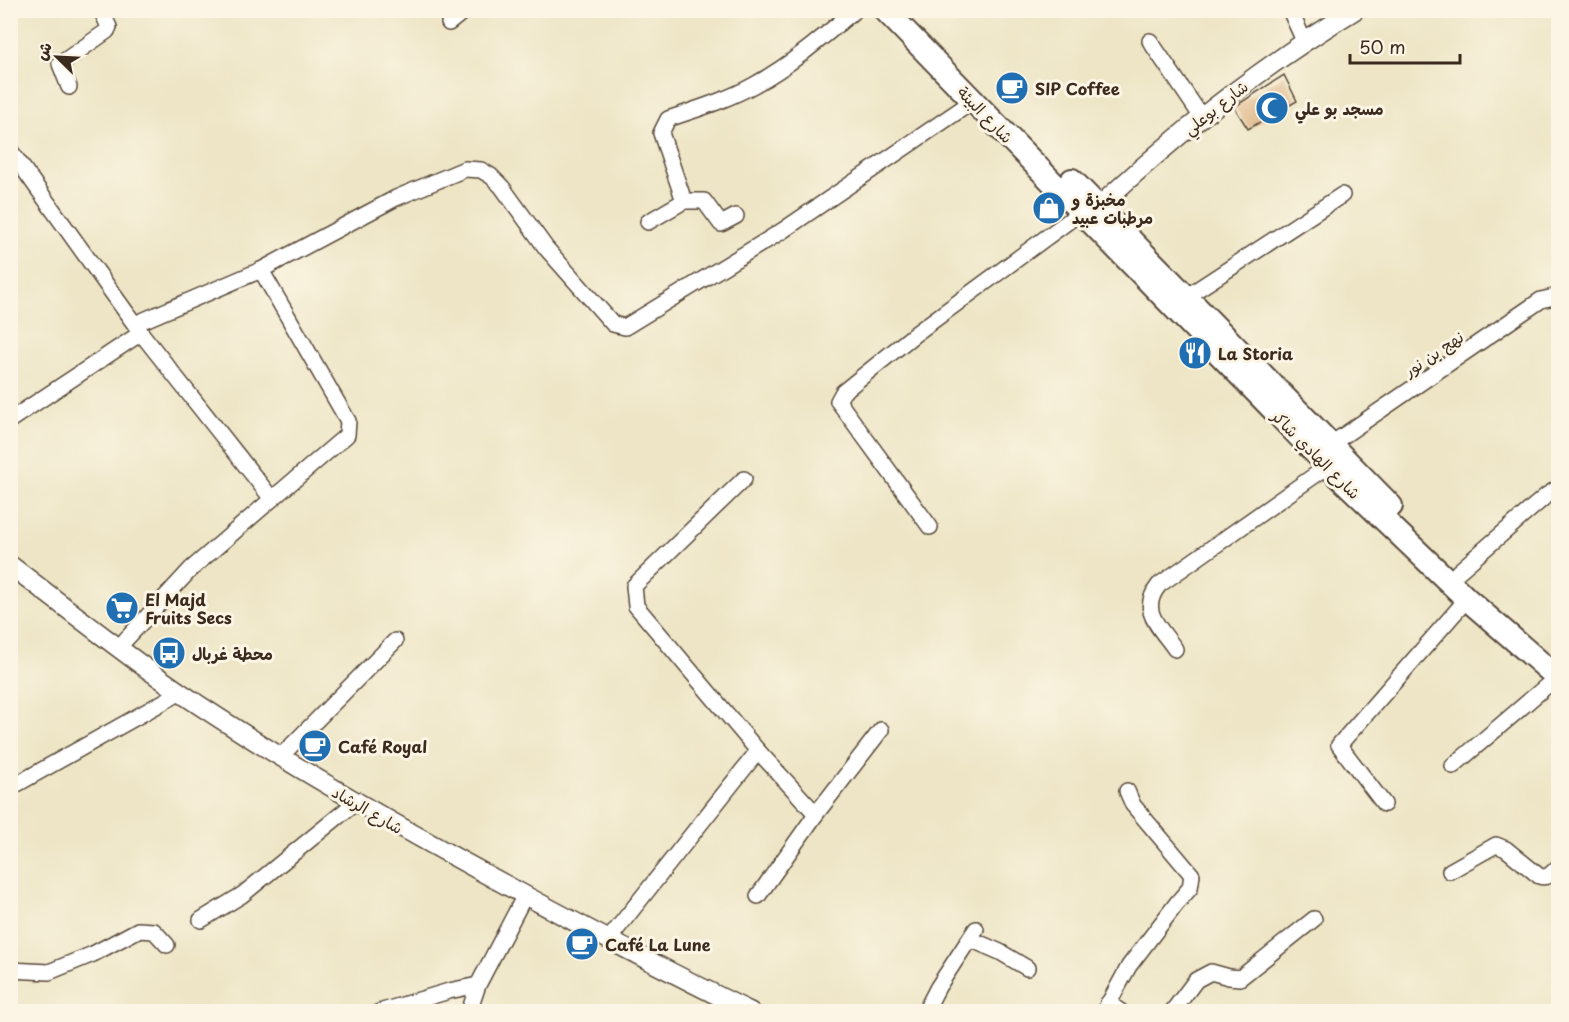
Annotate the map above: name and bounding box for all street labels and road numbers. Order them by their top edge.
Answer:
street label: شارع بوعلي [1177,74,1255,143]
street label: شارع البيئة [952,80,1019,149]
street label: نهج بن نور [1397,324,1468,383]
street label: شارع الهادي شاكر [1265,403,1367,504]
street label: شارع الرشاد [327,779,408,840]

